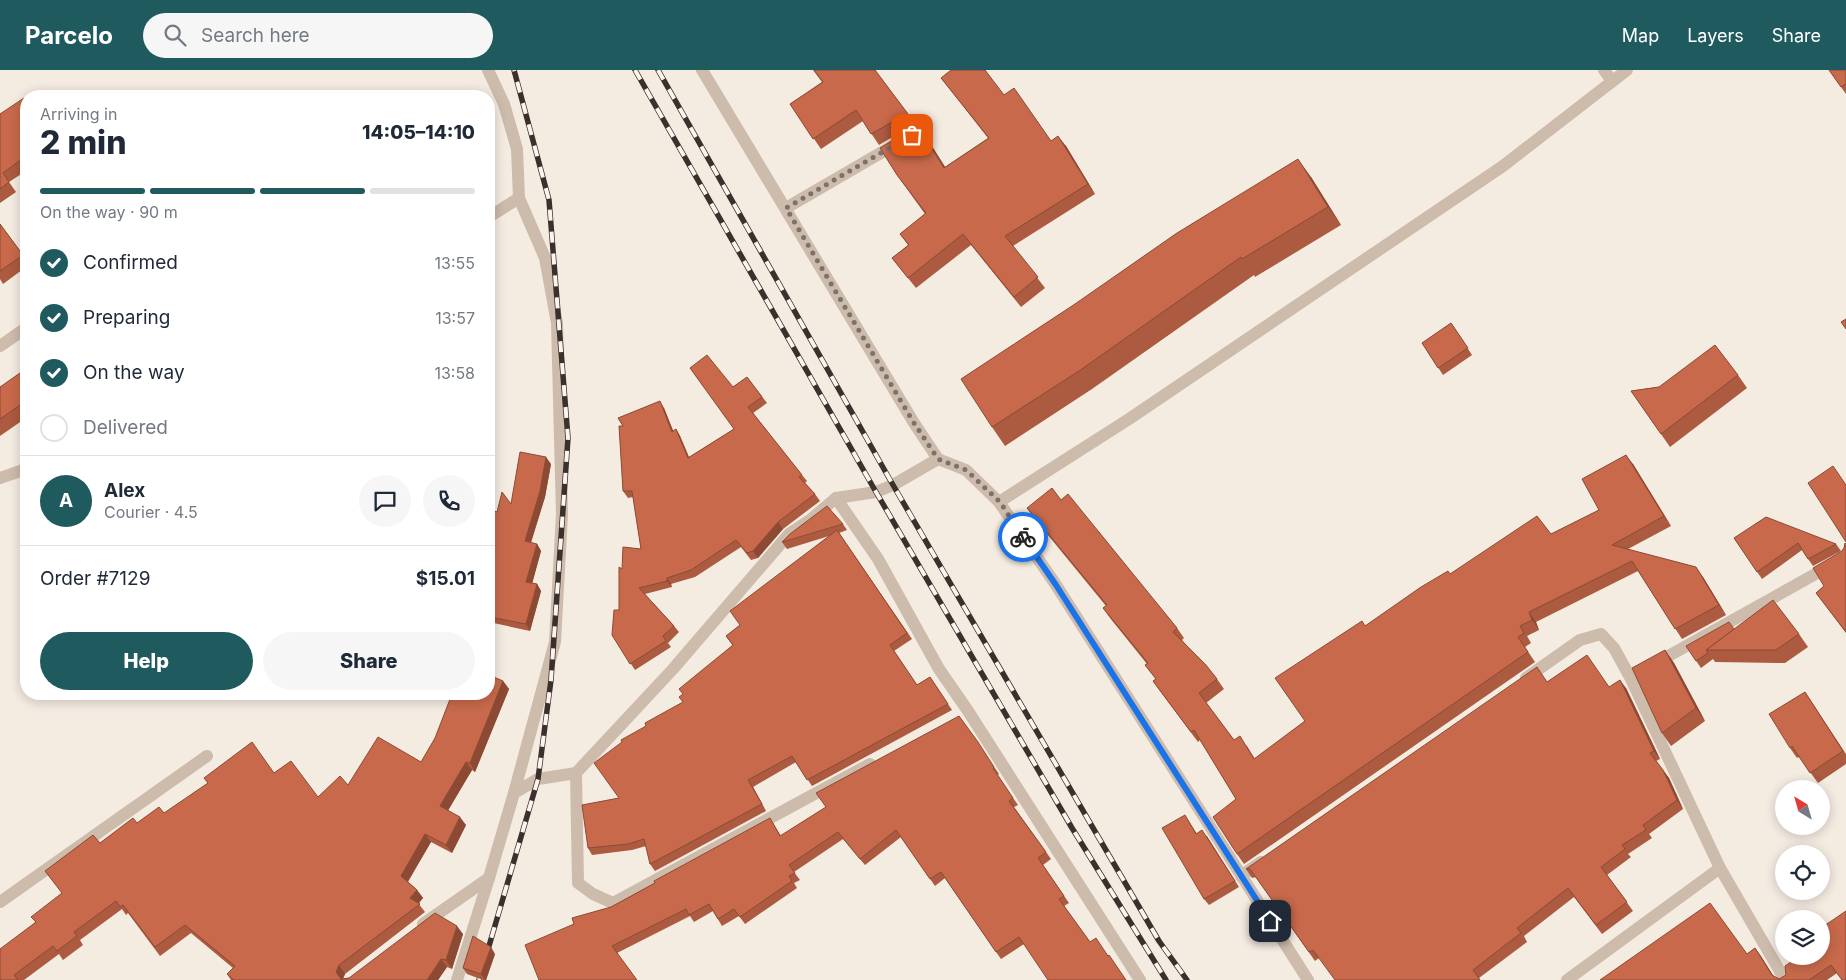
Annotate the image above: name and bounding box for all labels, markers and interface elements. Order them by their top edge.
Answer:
search box [143,13,493,58]
text: Parcelo [25,21,113,50]
icon: search [161,21,189,49]
text: Search here [201,24,310,47]
text: Map [1622,25,1659,46]
text: Layers [1687,25,1744,46]
text: Share [1772,25,1821,46]
text: Arriving in [40,104,117,124]
pin [891,114,933,156]
text: 14:05–14:10 [362,121,475,144]
icon: bag [898,121,926,149]
text: 2 min [40,123,126,162]
text: On the way · 90 m [40,202,178,222]
icon: check [40,249,68,277]
text: Confirmed [83,251,178,274]
text: 13:55 [435,253,475,273]
icon: check [40,304,68,332]
text: Preparing [83,306,170,329]
text: 13:57 [435,308,475,328]
icon: check [40,359,68,387]
text: On the way [83,361,185,384]
text: 13:58 [434,363,475,383]
text: Delivered [83,416,168,439]
button: chat [359,475,411,527]
button: phone [423,475,475,527]
text: Alex [104,479,145,502]
text: A [59,489,73,512]
text: Courier · 4.5 [104,502,198,522]
courier [998,512,1048,562]
icon: bike [1009,523,1037,551]
text: Order #7129 [40,567,150,590]
text: $15.01 [416,567,475,590]
button: Help [40,632,253,690]
button: Share [263,632,475,690]
north arrow [1775,780,1830,835]
map controls [1775,780,1830,965]
button: locate [1775,845,1830,900]
pin [1249,900,1291,942]
icon: home [1256,907,1284,935]
button: layers [1775,910,1830,965]

